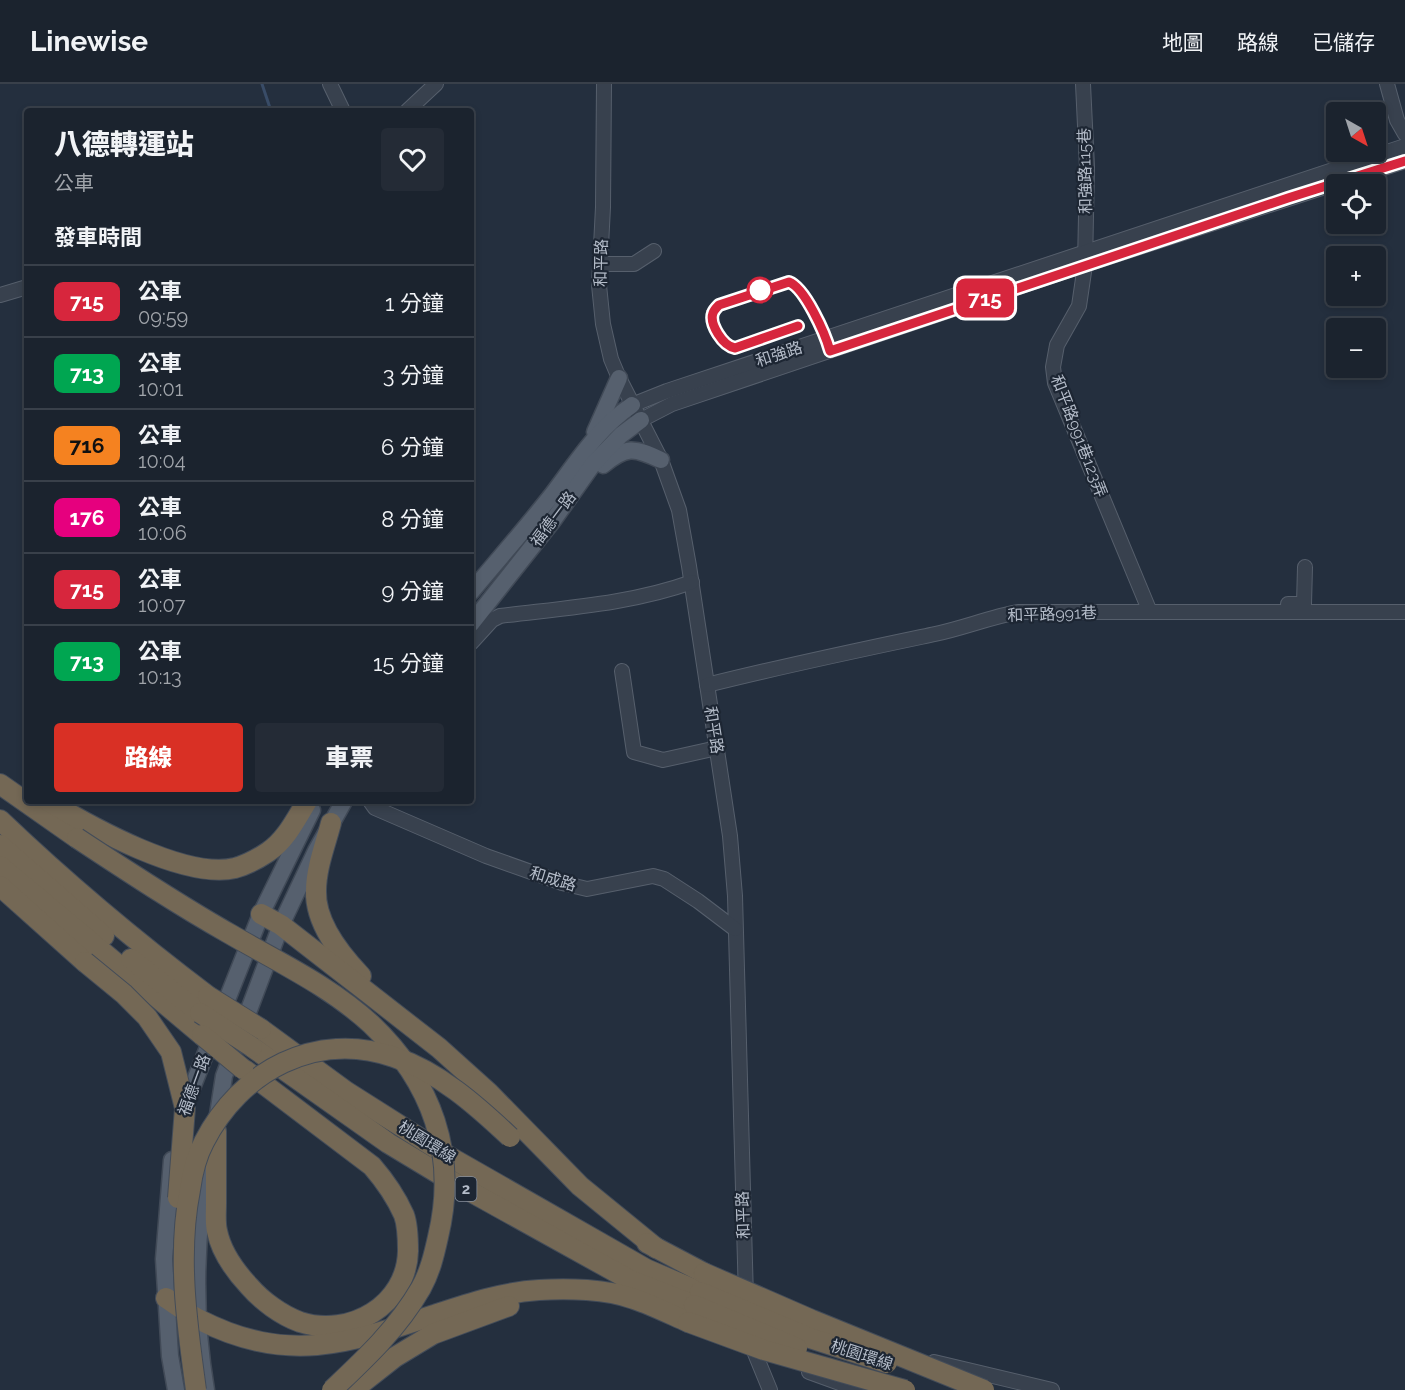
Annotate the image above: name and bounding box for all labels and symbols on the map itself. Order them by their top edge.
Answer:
north arrow [1326,102,1386,162]
street label: 和強路115巷 [1075,128,1095,214]
street label: 和平路 [591,239,611,287]
unlabelled marker [747,277,773,303]
line badge: 715 [950,278,1020,318]
street label: 和強路 [753,338,805,370]
street label: 和平路991巷123弄 [1047,372,1111,500]
street label: 福德一路 [526,488,580,550]
street label: 和平路991巷 [1007,603,1097,625]
street label: 和平路 [701,705,727,755]
street label: 和成路 [527,863,579,895]
street label: 福德一路 [174,1052,214,1118]
street label: 桃園環線 [395,1117,459,1167]
road number: 2 [456,1177,476,1201]
street label: 和平路 [733,1191,753,1239]
street label: 桃園環線 [829,1336,895,1374]

